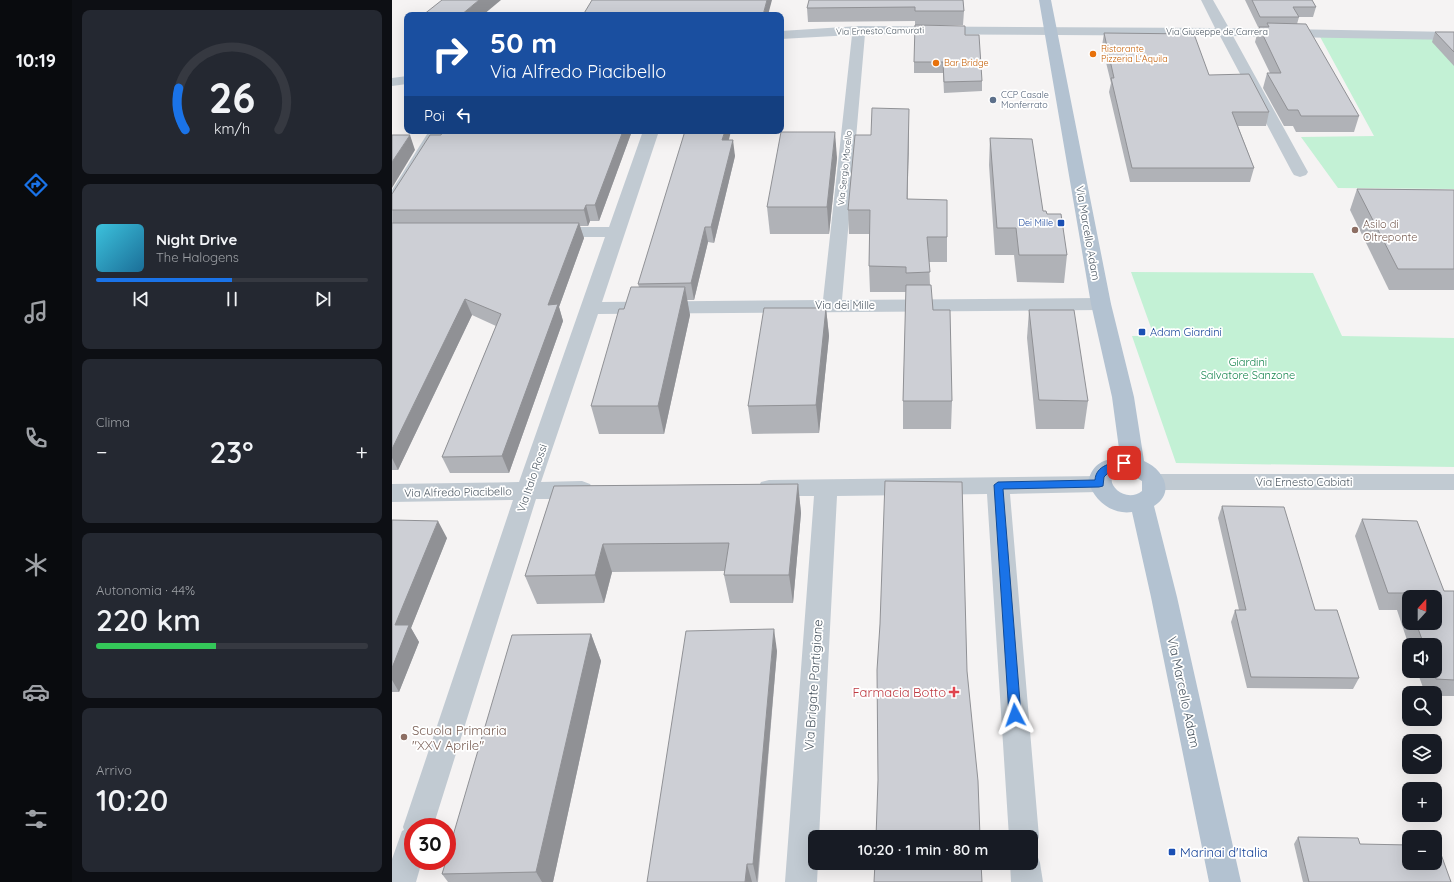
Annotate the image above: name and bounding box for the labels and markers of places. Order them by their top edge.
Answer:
place label: Ristorante Pizzeria L'Aquila [1101,43,1168,64]
marker: Ristorante Pizzeria L'Aquila [1088,49,1098,59]
place label: Bar Bridge [944,57,988,68]
marker: Bar Bridge [931,58,941,68]
place label: CCP Casale Monferrato [1001,89,1049,110]
marker: CCP Casale Monferrato [988,95,998,105]
place label: Dei Mille [1018,217,1053,228]
place label: Asilo di Oltreponte [1363,217,1417,244]
marker: Dei Mille [1056,218,1066,228]
marker: Asilo di Oltreponte [1350,225,1360,235]
place label: Adam Giardini [1150,325,1222,339]
marker: Adam Giardini [1137,327,1147,337]
pin [1107,446,1141,480]
place label: Farmacia Botto [852,684,946,700]
marker: Farmacia Botto [949,687,959,697]
place label: Scuola Primaria "XXV Aprile" [412,722,507,753]
marker: Scuola Primaria "XXV Aprile" [399,732,409,742]
place label: Marinai d'Italia [1180,844,1268,860]
marker: Marinai d'Italia [1167,847,1177,857]

